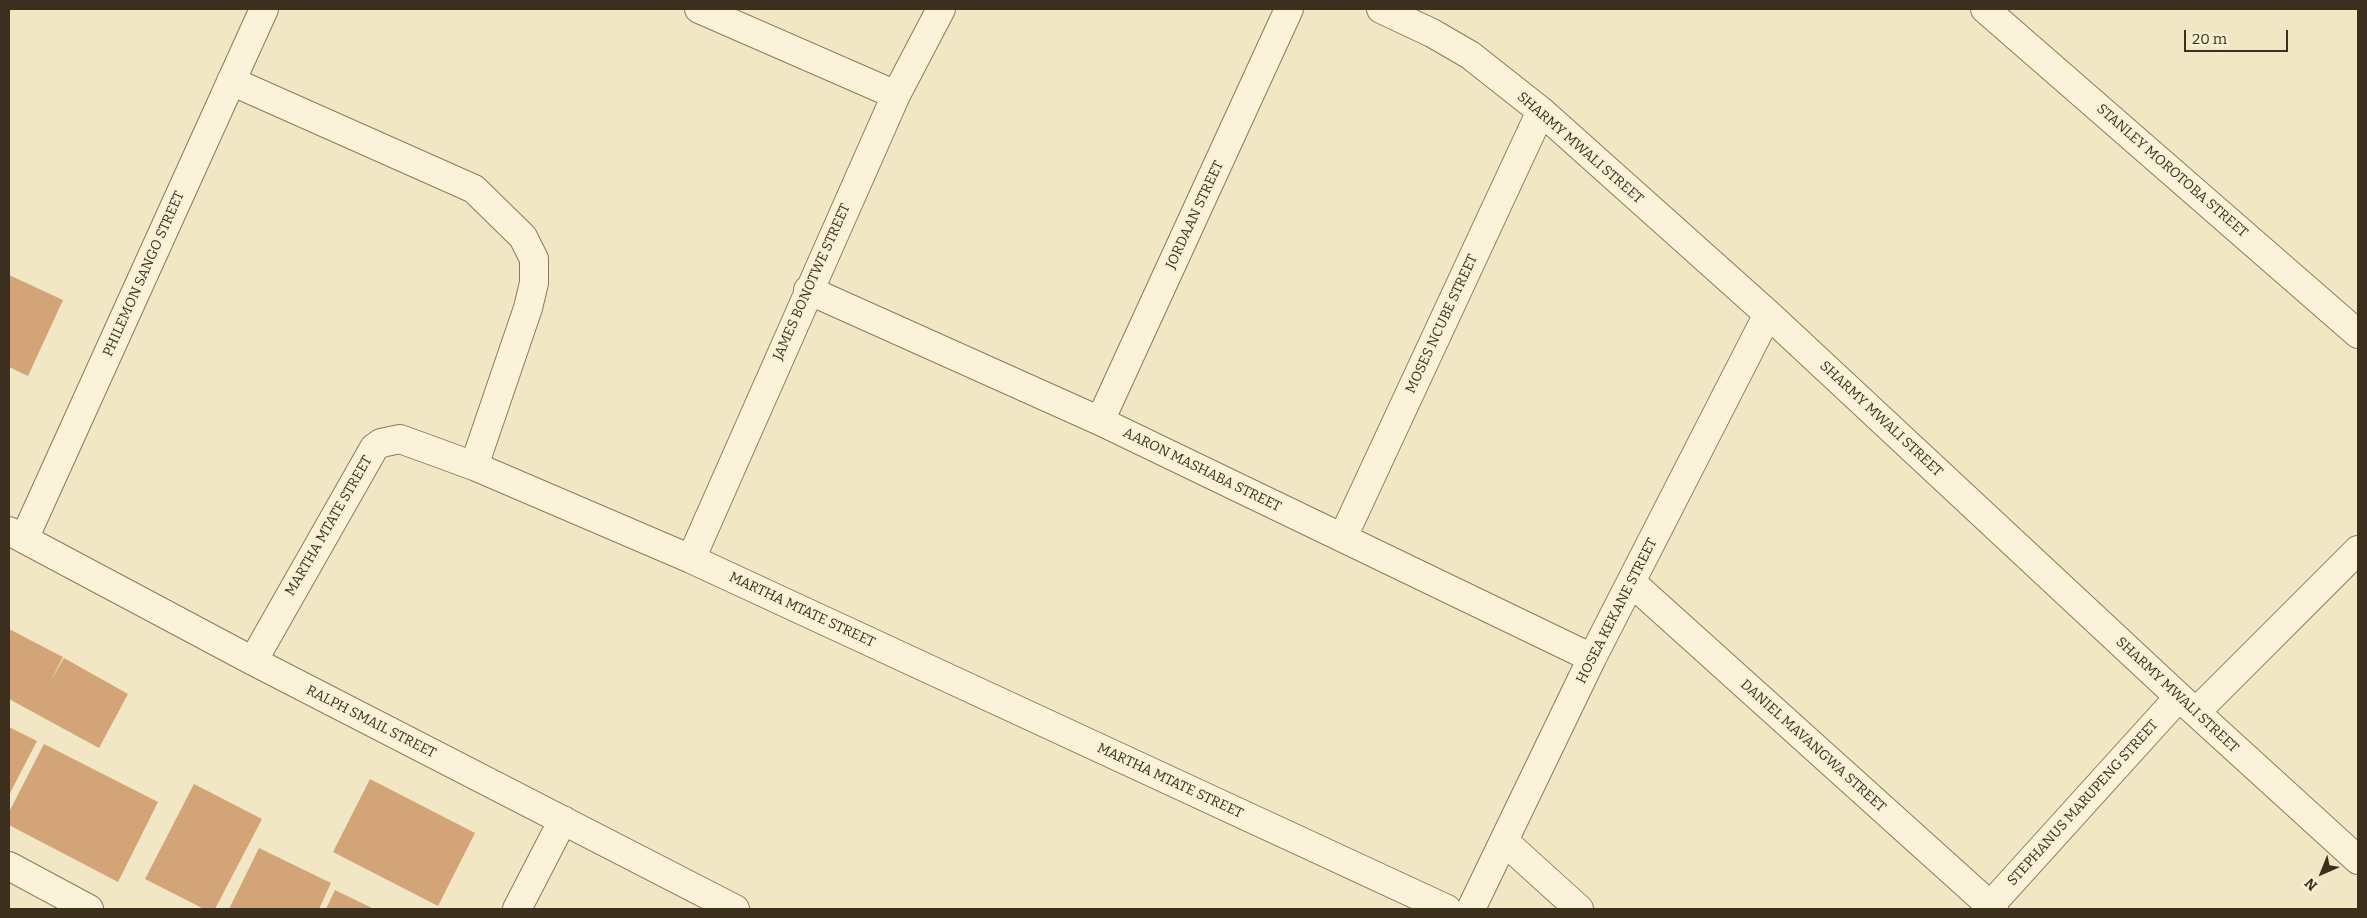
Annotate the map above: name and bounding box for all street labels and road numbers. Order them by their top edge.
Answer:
street label: SHARMY MWALI STREET [1513,89,1647,207]
street label: STANLEY MOROTOBA STREET [2093,101,2251,241]
street label: JORDAAN STREET [1163,158,1227,272]
street label: PHILEMON SANGO STREET [100,189,188,359]
street label: JAMES BONOTWE STREET [770,201,854,363]
street label: MOSES NCUBE STREET [1402,252,1482,396]
street label: SHARMY MWALI STREET [1816,358,1946,480]
street label: AARON MASHABA STREET [1120,424,1284,516]
street label: MARTHA MTATE STREET [282,453,376,599]
street label: HOSEA KEKANE STREET [1573,536,1661,686]
street label: MARTHA MTATE STREET [726,569,878,651]
street label: SHARMY MWALI STREET [2112,634,2242,756]
street label: DANIEL MAVANGWA STREET [1737,676,1889,816]
street label: RALPH SMAIL STREET [303,682,439,762]
street label: STEPHANUS MARUPENG STREET [2004,717,2162,889]
street label: MARTHA MTATE STREET [1094,740,1246,822]

